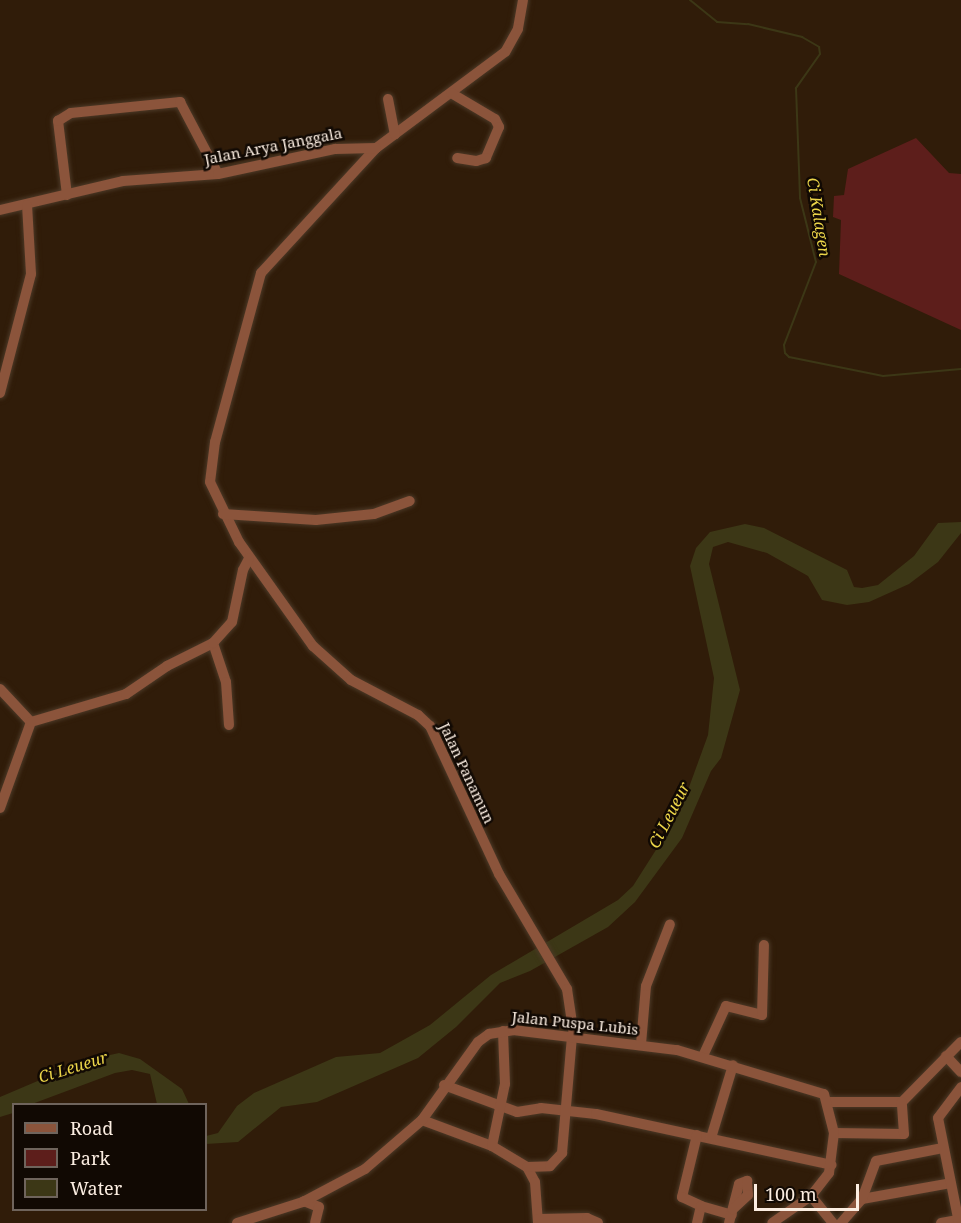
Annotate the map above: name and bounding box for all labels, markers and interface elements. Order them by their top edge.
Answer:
street label: Jalan Arya Janggala [203,124,343,168]
water label: Ci Kalagen [803,176,835,258]
street label: Jalan Panamun [436,720,498,826]
water label: Ci Leueur [644,779,694,851]
street label: Jalan Puspa Lubis [511,1007,639,1039]
water label: Ci Leueur [36,1047,110,1087]
legend [12,1103,207,1211]
text: Road [70,1116,113,1140]
text: Park [70,1146,110,1170]
scale bar [757,1172,862,1210]
text: Water [70,1176,122,1200]
text: 100 m [765,1182,817,1206]

